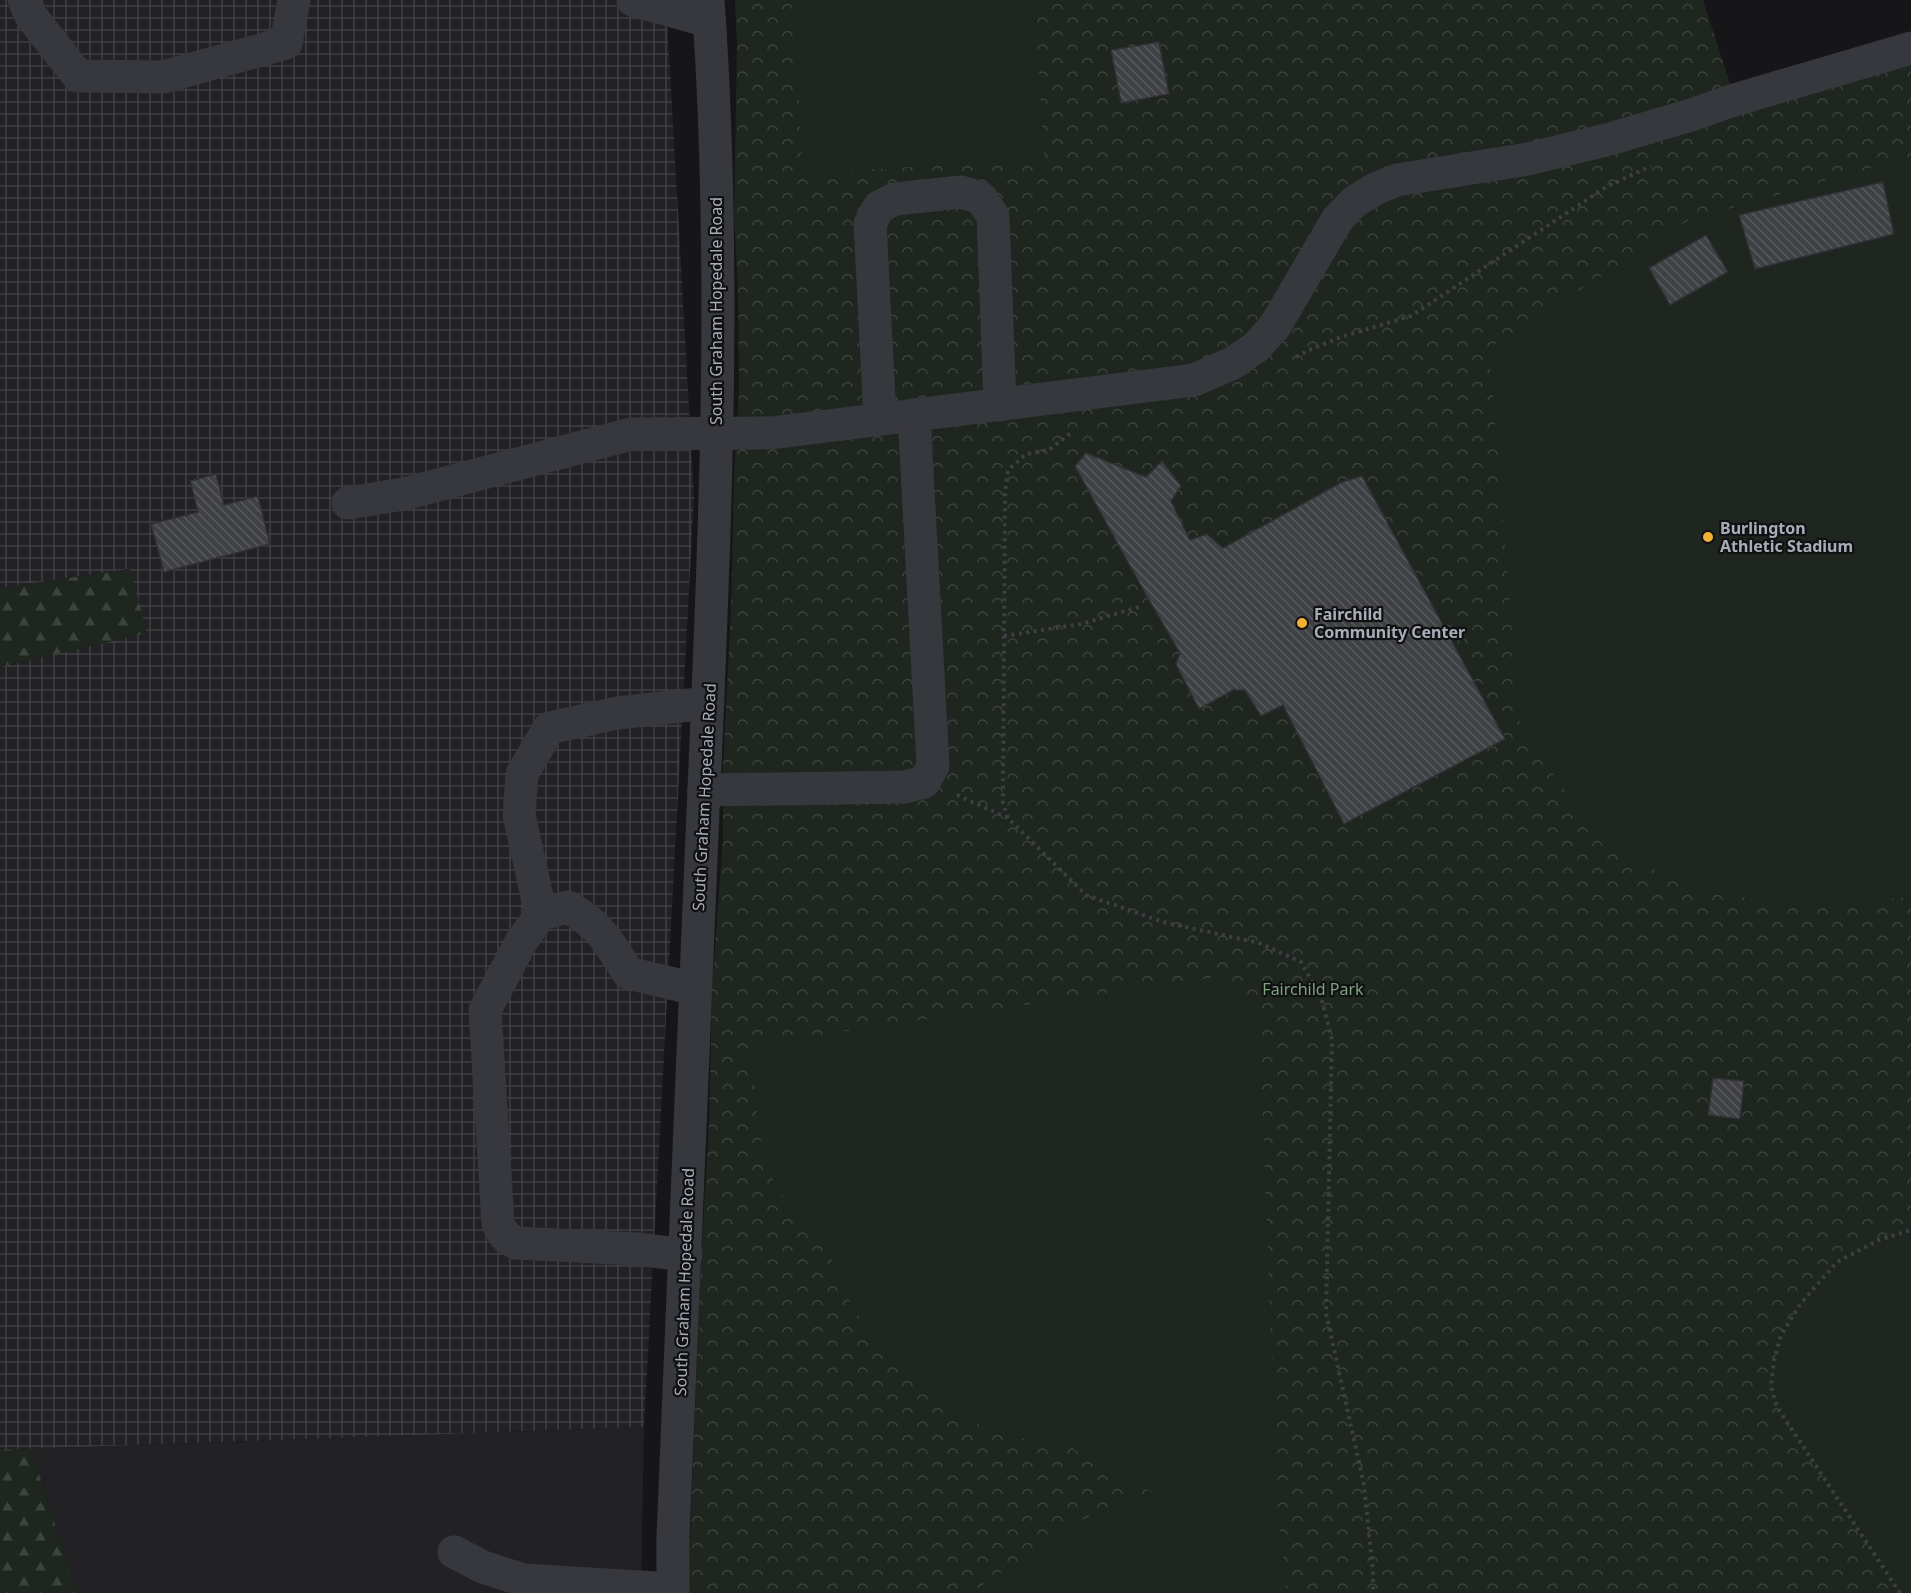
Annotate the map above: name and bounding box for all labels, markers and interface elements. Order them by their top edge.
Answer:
street label: South Graham Hopedale Road [705,197,727,425]
place label: Burlington Athletic Stadium [1720,517,1853,557]
marker: Burlington Athletic Stadium [1701,530,1715,544]
place label: Fairchild Community Center [1314,603,1465,643]
marker: Fairchild Community Center [1295,616,1309,630]
street label: South Graham Hopedale Road [687,683,721,911]
park label: Fairchild Park [1262,978,1364,1000]
street label: South Graham Hopedale Road [669,1168,699,1396]

